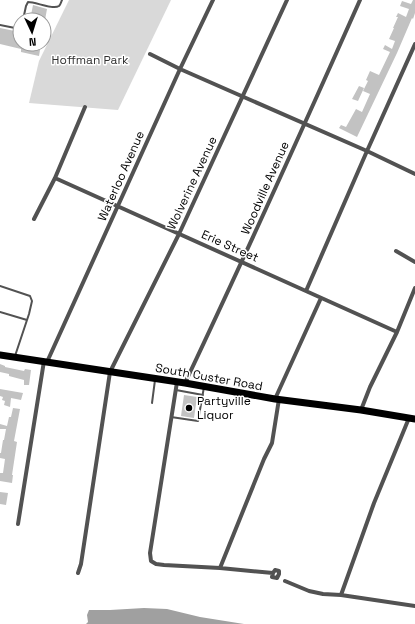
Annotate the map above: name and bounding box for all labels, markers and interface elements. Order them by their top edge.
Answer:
north arrow [12,12,52,52]
text: N [29,35,37,49]
park label: Hoffman Park [52,52,129,68]
street label: Waterloo Avenue [94,128,148,224]
street label: Wolverine Avenue [163,134,221,232]
street label: Woodville Avenue [237,139,293,237]
street label: Erie Street [199,226,261,266]
street label: South Custer Road [154,360,264,394]
place label: Partyville Liquor [197,393,251,423]
marker: Partyville Liquor [184,403,194,413]

